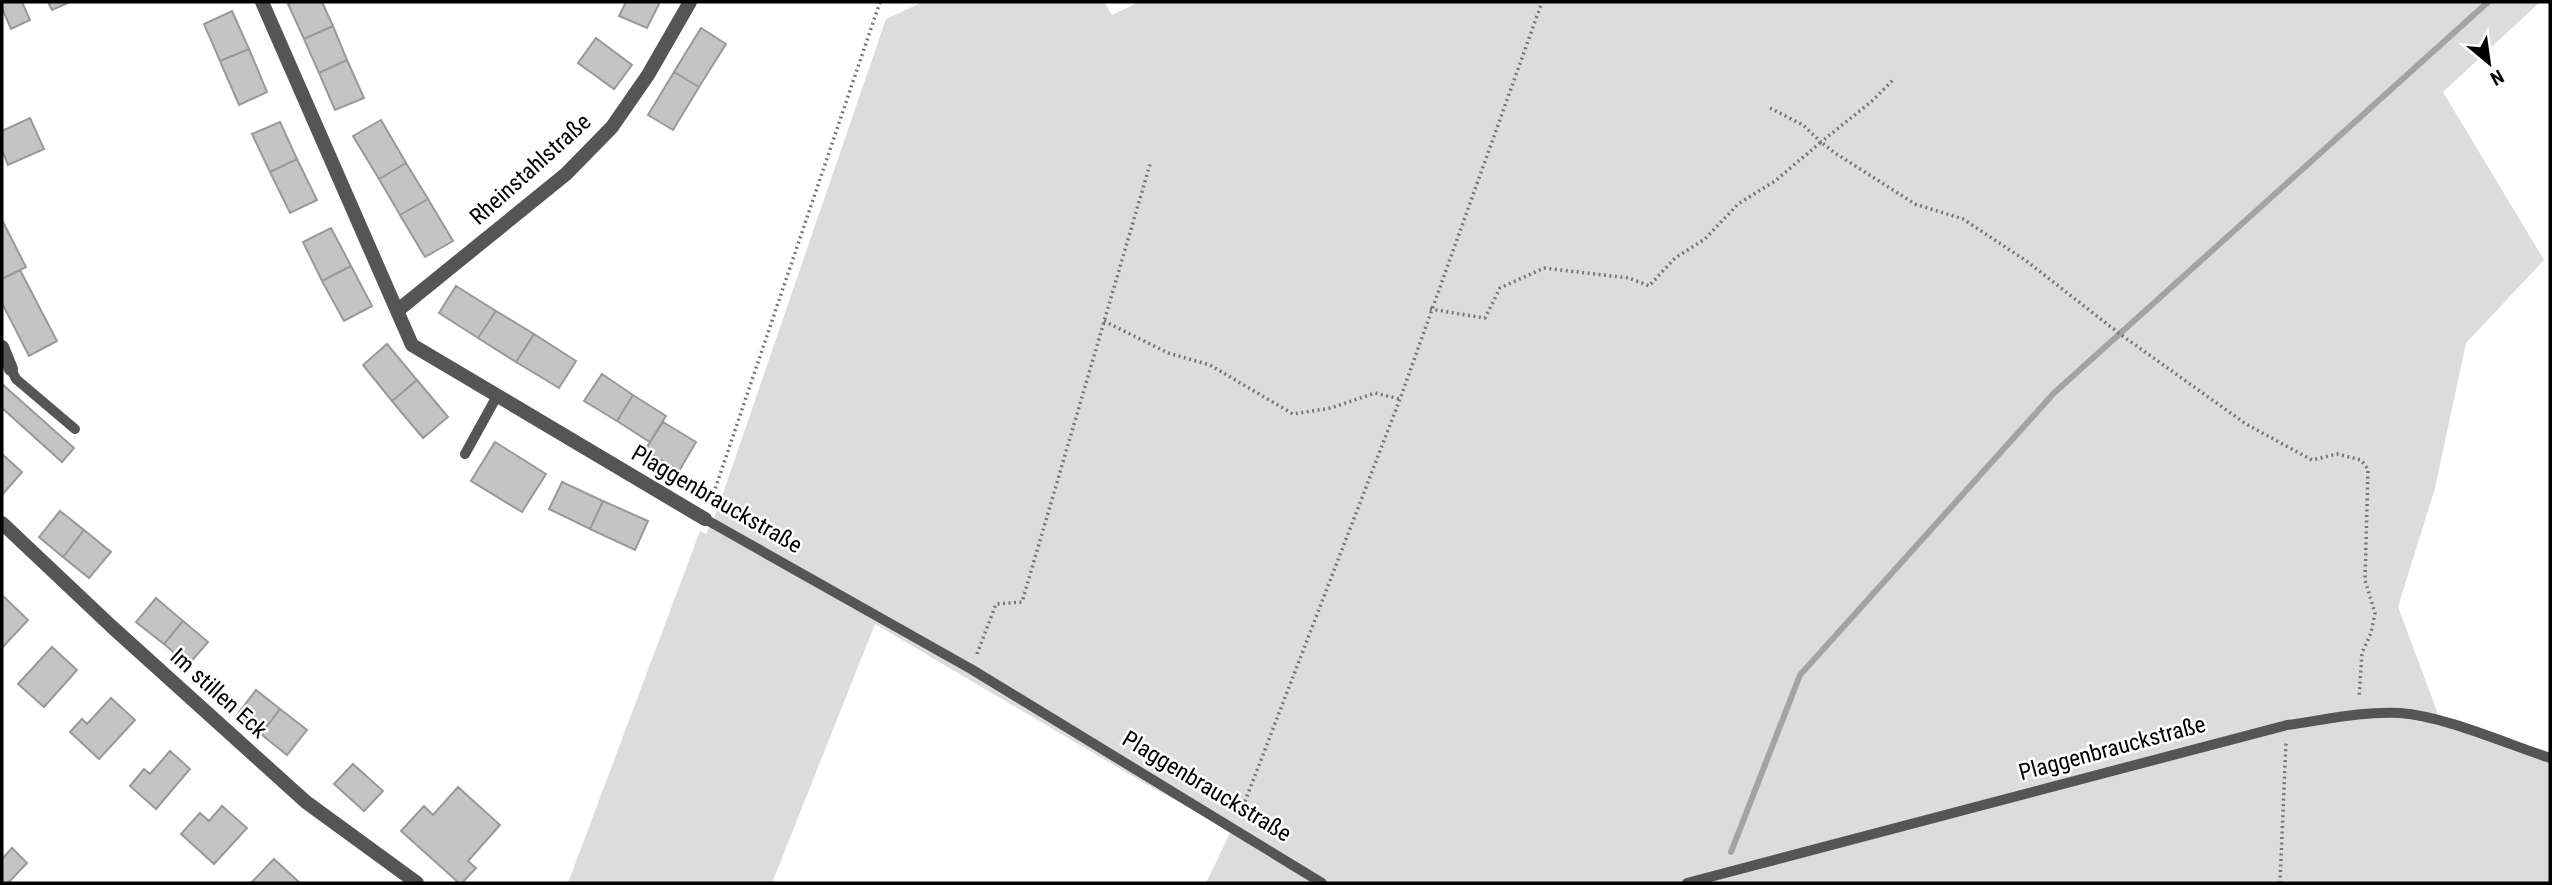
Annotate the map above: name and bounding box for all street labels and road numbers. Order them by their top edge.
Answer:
street label: Rheinstahlstraße [464,108,596,231]
street label: Plaggenbrauckstraße [627,440,807,559]
street label: Im stillen Eck [165,643,273,744]
street label: Plaggenbrauckstraße [2016,711,2209,786]
street label: Plaggenbrauckstraße [1117,725,1296,848]

